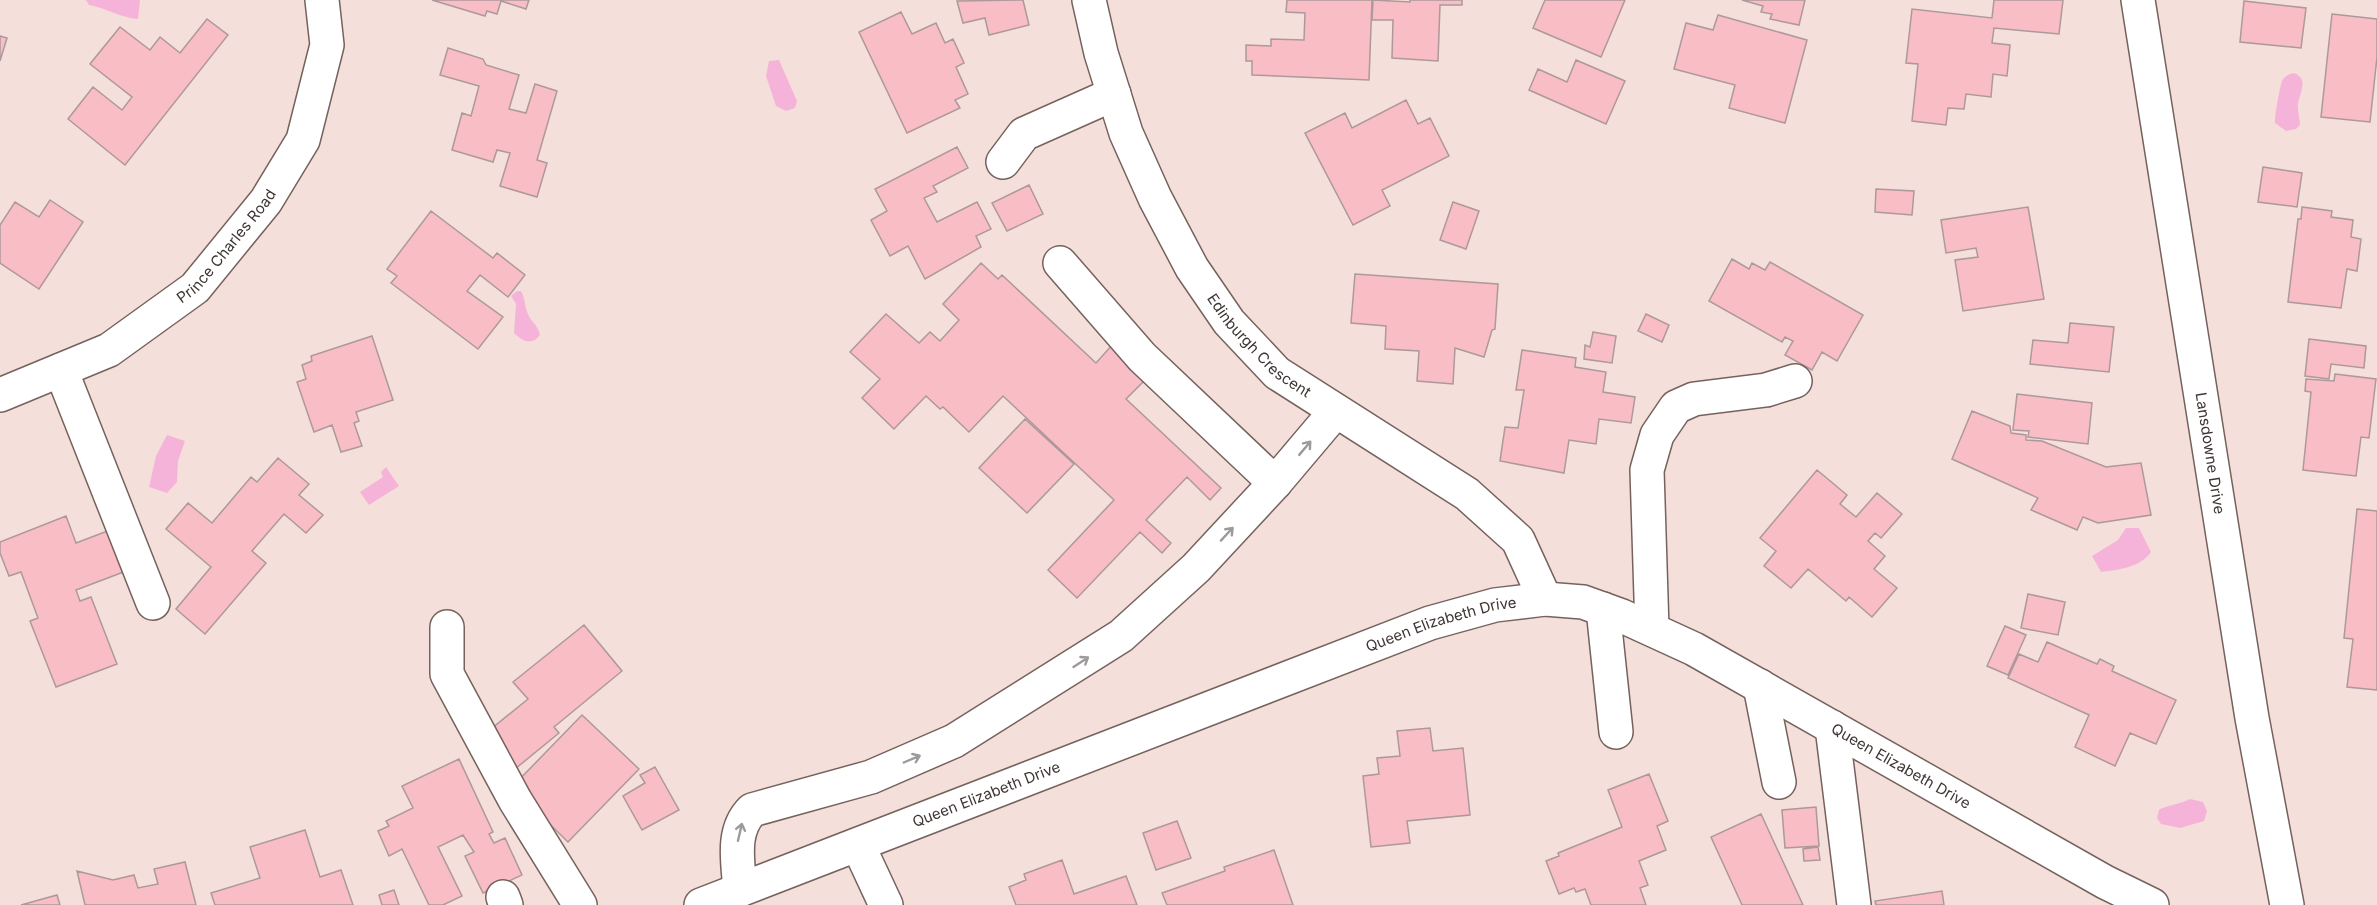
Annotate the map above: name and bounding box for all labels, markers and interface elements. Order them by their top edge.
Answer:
street label: Prince Charles Road [173,186,280,307]
street label: Edinburgh Crescent [1203,290,1315,401]
street label: Lansdowne Drive [2191,391,2229,515]
one-way arrow [1298,440,1311,456]
one-way arrow [1220,527,1235,542]
street label: Queen Elizabeth Drive [1363,593,1517,656]
one-way arrow [1072,655,1089,667]
street label: Queen Elizabeth Drive [1828,719,1974,813]
one-way arrow [903,753,921,764]
street label: Queen Elizabeth Drive [909,757,1063,831]
one-way arrow [734,823,746,842]

